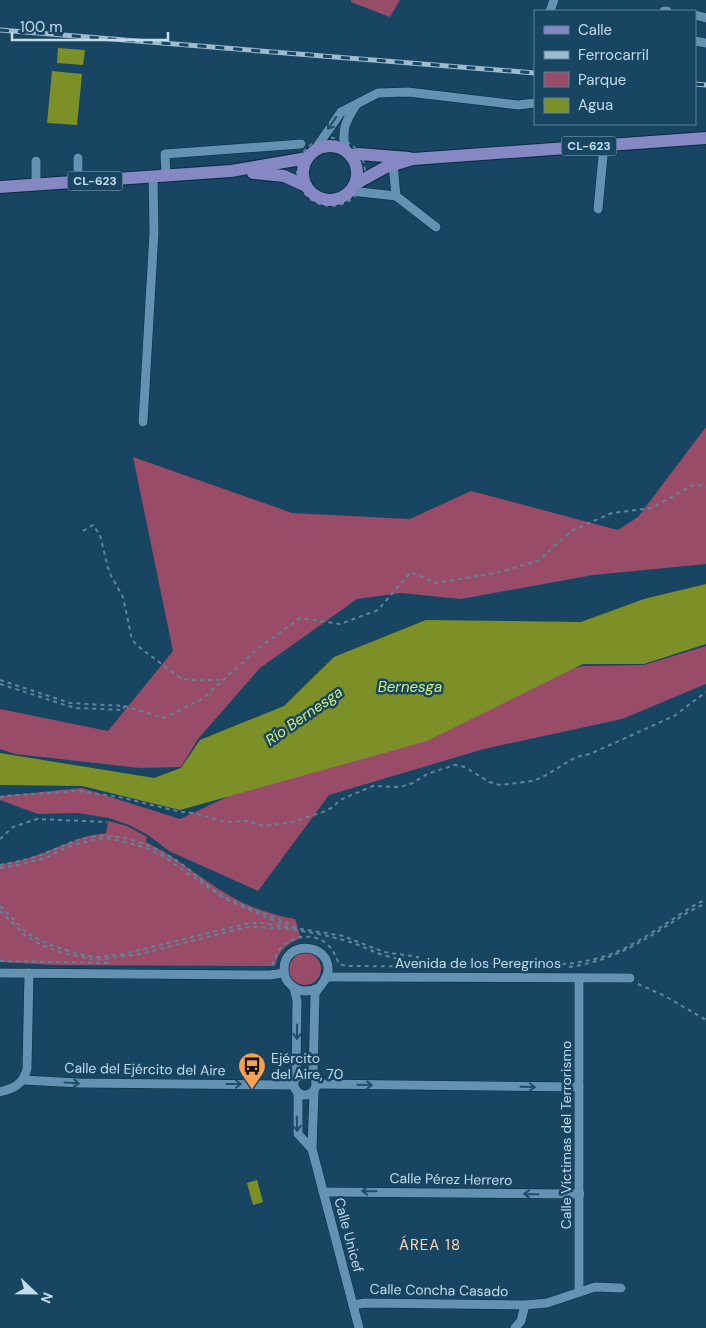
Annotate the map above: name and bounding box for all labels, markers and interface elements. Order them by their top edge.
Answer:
scale bar [12,10,169,42]
legend [534,10,696,125]
text: 100 m [20,17,63,37]
text: Calle [578,20,612,40]
text: Ferrocarril [578,45,649,65]
text: Parque [578,70,626,90]
text: Agua [578,95,613,115]
one-way arrow [327,116,337,130]
road number: CL-623 [562,136,616,156]
road number: CL-623 [68,172,122,190]
water label: Bernesga [378,677,442,697]
water label: Río Bernesga [261,682,347,750]
street label: Avenida de los Peregrinos [395,954,561,972]
one-way arrow [292,1024,302,1040]
street label: Calle Víctimas del Terrorismo [557,1041,575,1229]
place label: Ejército del Aire, 70 [271,1049,343,1083]
bus stop icon: Ejército del Aire, 70 [237,1051,267,1090]
street label: Calle del Ejército del Aire [64,1059,226,1079]
one-way arrow [63,1078,79,1087]
one-way arrow [226,1079,242,1089]
one-way arrow [356,1080,373,1090]
one-way arrow [519,1082,535,1091]
one-way arrow [292,1116,302,1132]
street label: Calle Pérez Herrero [389,1169,513,1189]
one-way arrow [361,1187,377,1196]
one-way arrow [523,1189,540,1199]
street label: Calle Unicef [330,1196,368,1275]
district label: ÁREA 18 [399,1235,461,1255]
north arrow [10,1268,60,1318]
street label: Calle Concha Casado [369,1280,509,1300]
text: N [37,1290,57,1306]

